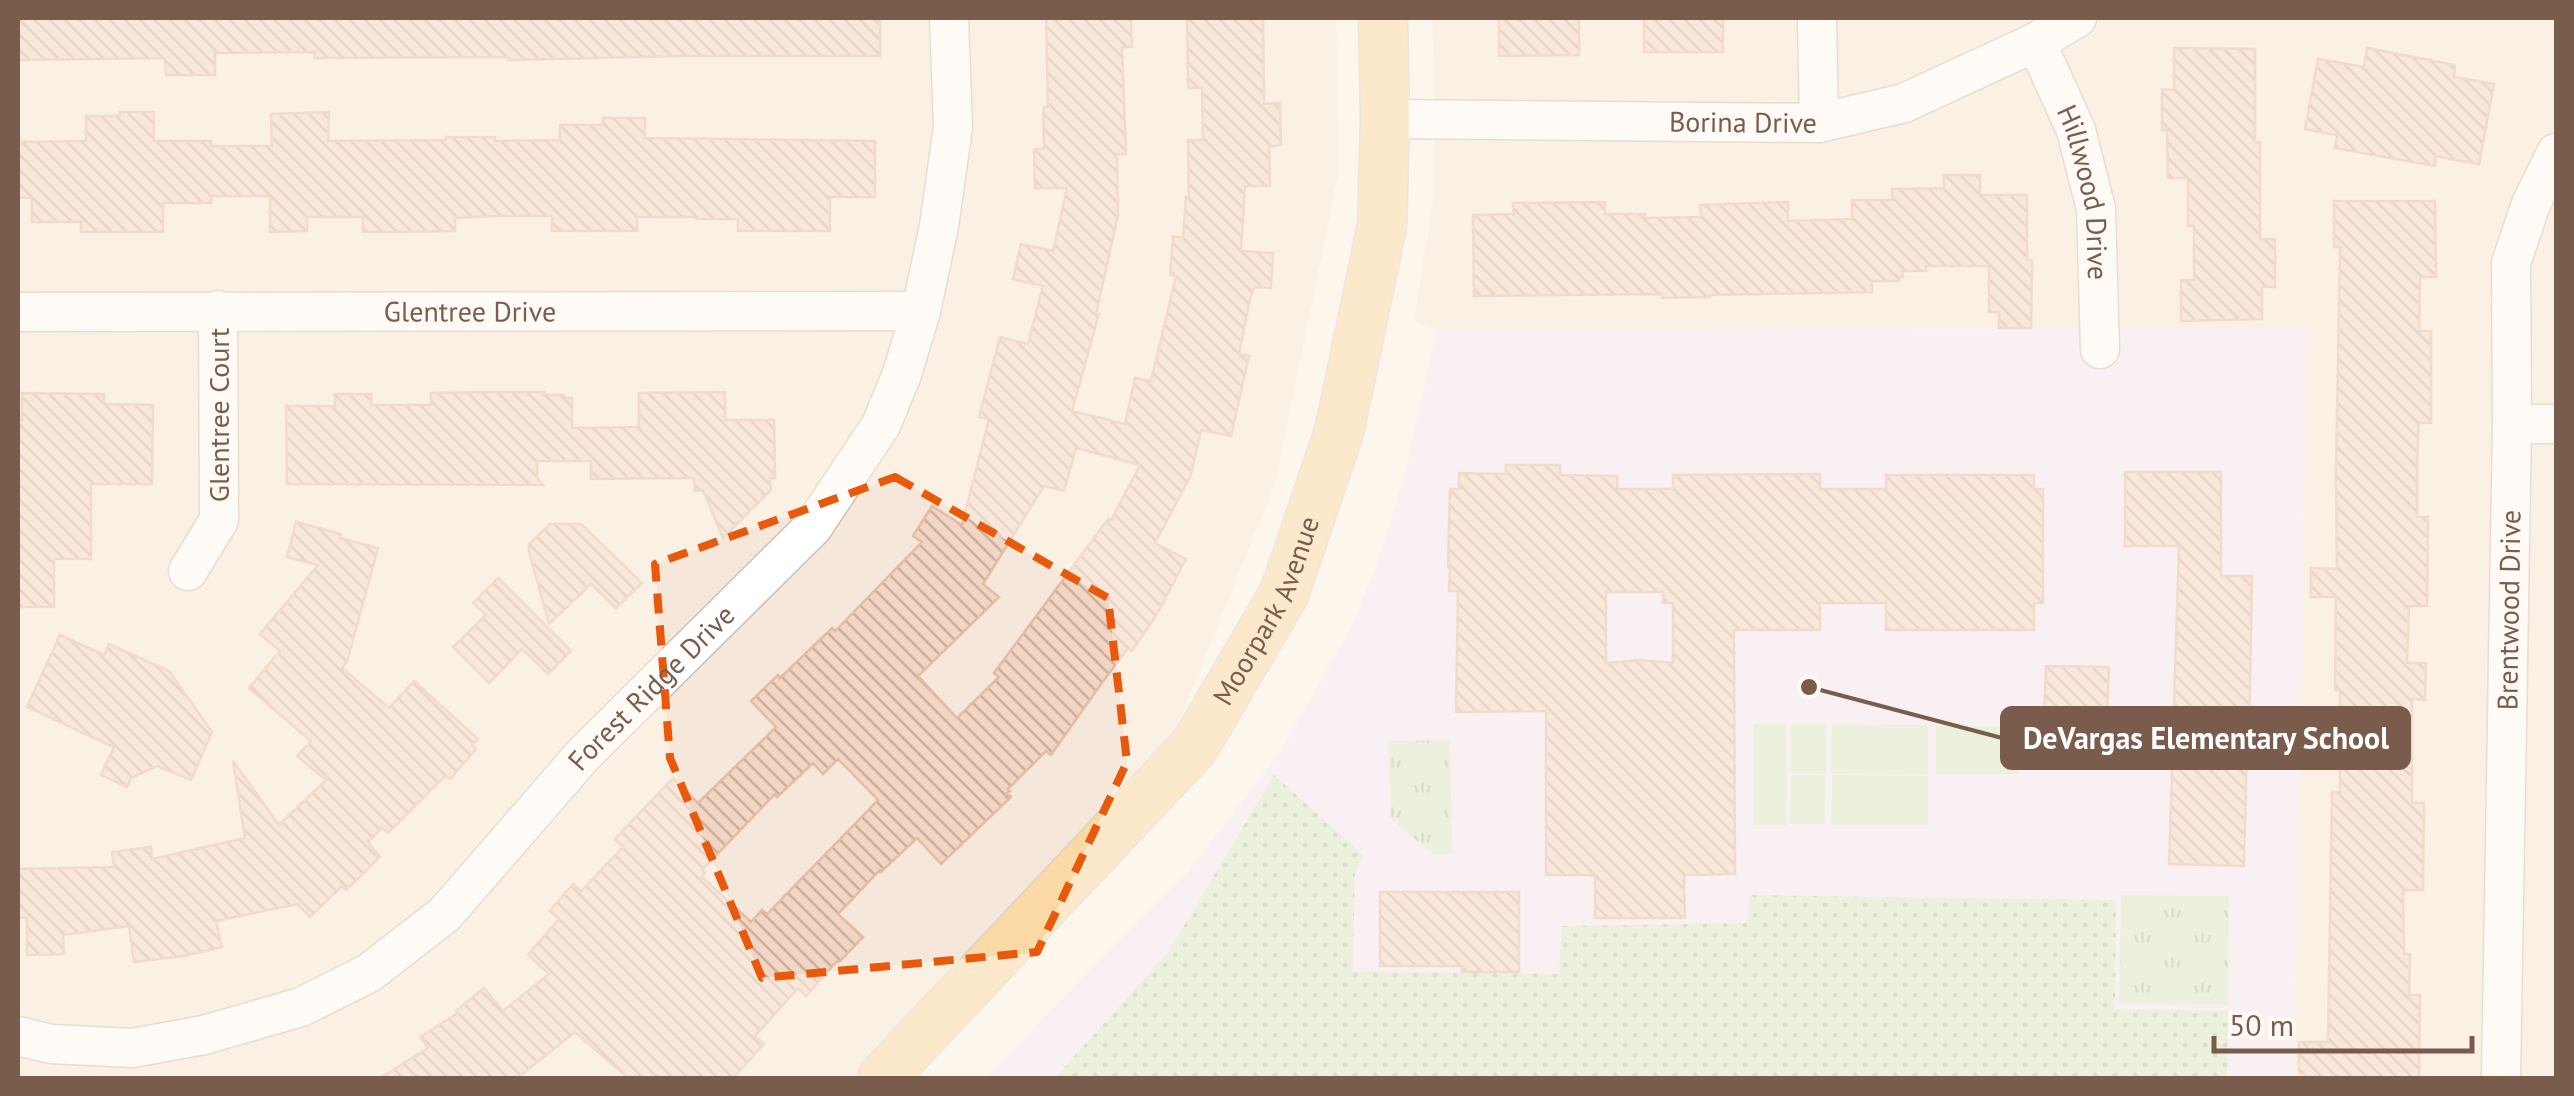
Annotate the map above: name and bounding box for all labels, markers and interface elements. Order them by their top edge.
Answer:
street label: Hillwood Drive [2049,99,2117,281]
street label: Borina Drive [1669,103,1817,141]
street label: Glentree Drive [384,292,556,330]
street label: Glentree Court [200,327,237,502]
street label: Brentwood Drive [2488,509,2529,711]
street label: Moorpark Avenue [1204,511,1327,712]
street label: Forest Ridge Drive [559,596,742,778]
callout: DeVargas Elementary School [2002,708,2409,768]
text: DeVargas Elementary School [2023,718,2389,757]
scale bar [2214,991,2472,1053]
text: 50 m [2229,1005,2294,1044]

